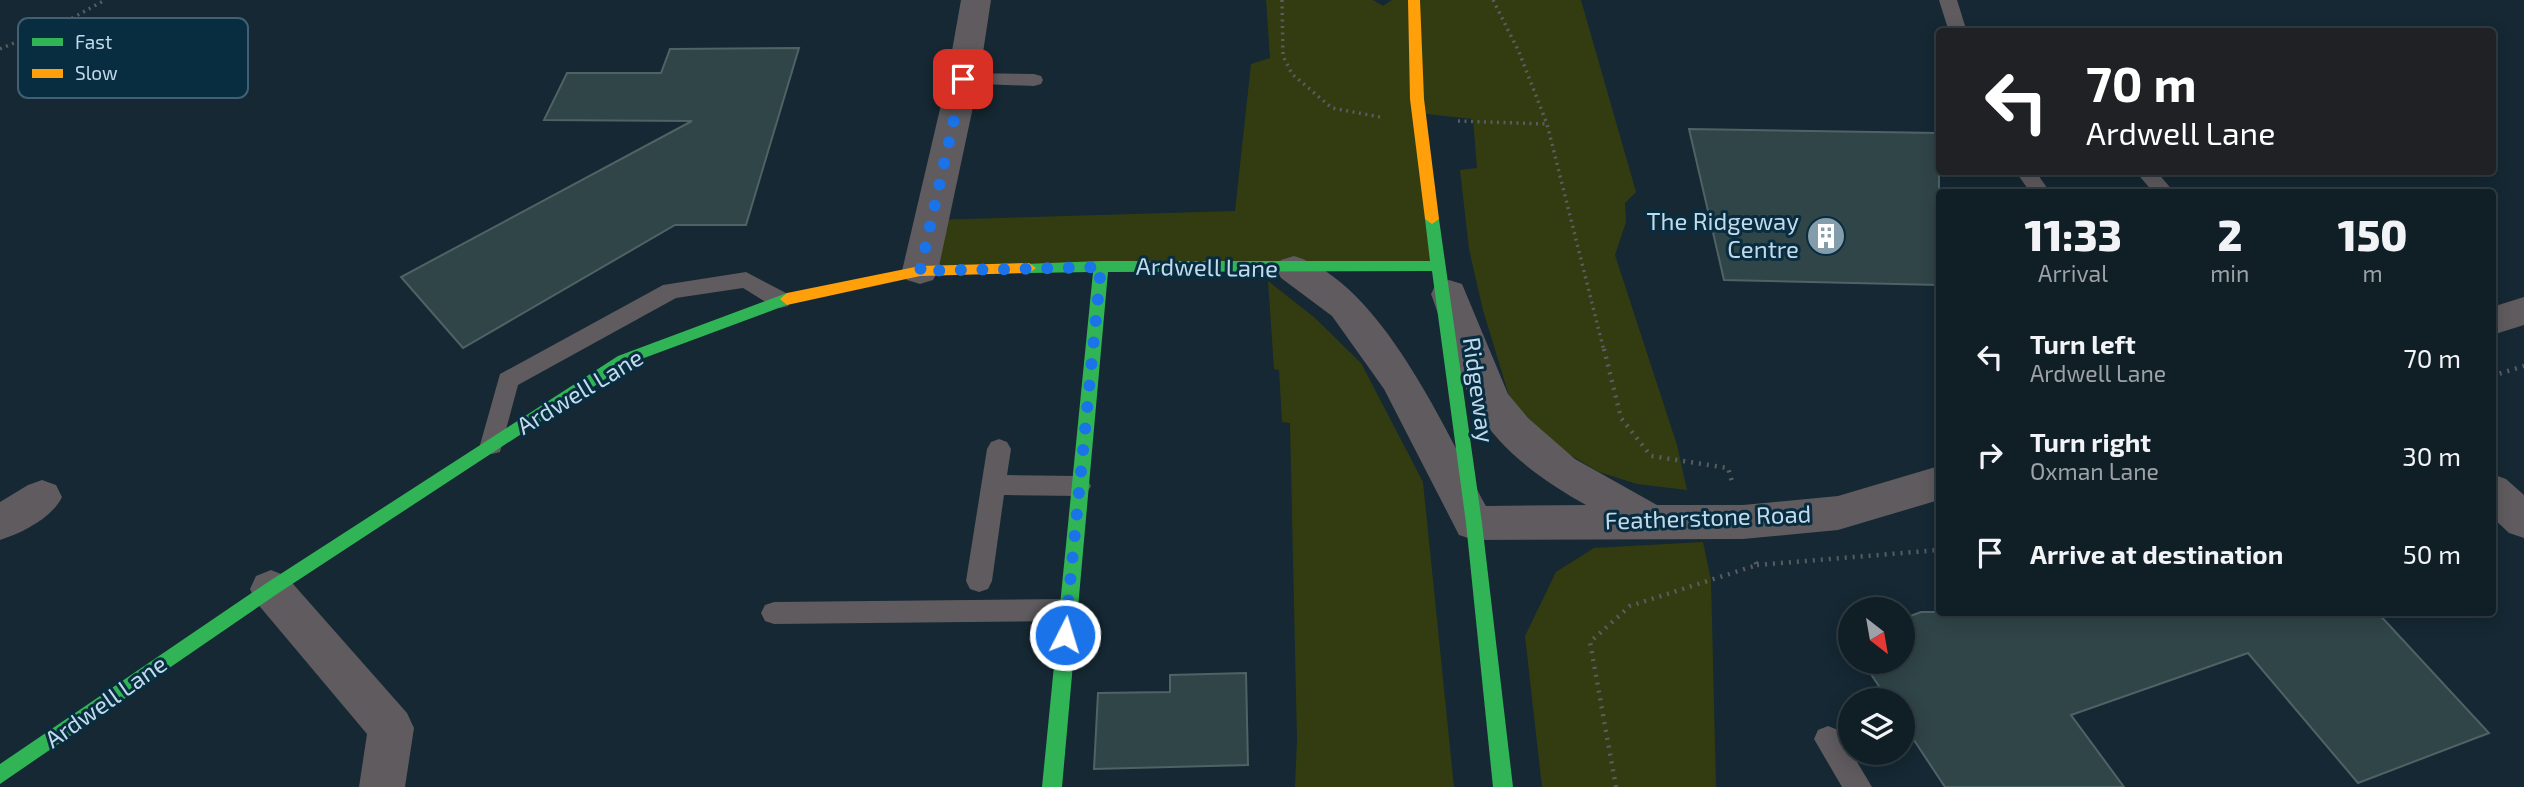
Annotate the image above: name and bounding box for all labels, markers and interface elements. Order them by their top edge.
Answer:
legend [18,18,248,98]
text: Fast [75,30,112,53]
pin [933,49,993,109]
text: 70 m [2086,53,2197,112]
icon: left [1971,56,2062,147]
icon: arrive [944,60,982,98]
text: Slow [75,61,118,84]
text: Ardwell Lane [2086,113,2275,151]
place label: The Ridgeway Centre [1647,206,1799,263]
text: 11:33 [2024,209,2122,259]
text: 2 [2217,209,2242,259]
text: 150 [2338,209,2408,259]
building icon: The Ridgeway Centre [1805,215,1847,257]
street label: Ardwell Lane [1136,251,1278,282]
text: Arrival [2038,259,2108,287]
text: min [2210,259,2249,287]
text: m [2363,259,2383,287]
text: Turn left [2030,328,2136,359]
street label: Ridgeway [1458,335,1501,445]
icon: left [1971,338,2009,376]
street label: Ardwell Lane [511,342,648,440]
text: 70 m [2403,342,2461,373]
text: Ardwell Lane [2030,359,2166,387]
text: Turn right [2030,426,2151,457]
icon: right [1971,436,2009,474]
text: 30 m [2402,440,2461,471]
text: Oxman Lane [2030,457,2159,485]
street label: Featherstone Road [1604,498,1812,535]
icon: arrive [1971,534,2009,572]
text: Arrive at destination [2030,538,2283,569]
text: 50 m [2403,538,2461,569]
north arrow [1838,597,1914,674]
map controls [1838,597,1915,765]
position arrow [1028,598,1102,672]
street label: Ardwell Lane [39,648,172,753]
button: layers [1838,688,1915,765]

